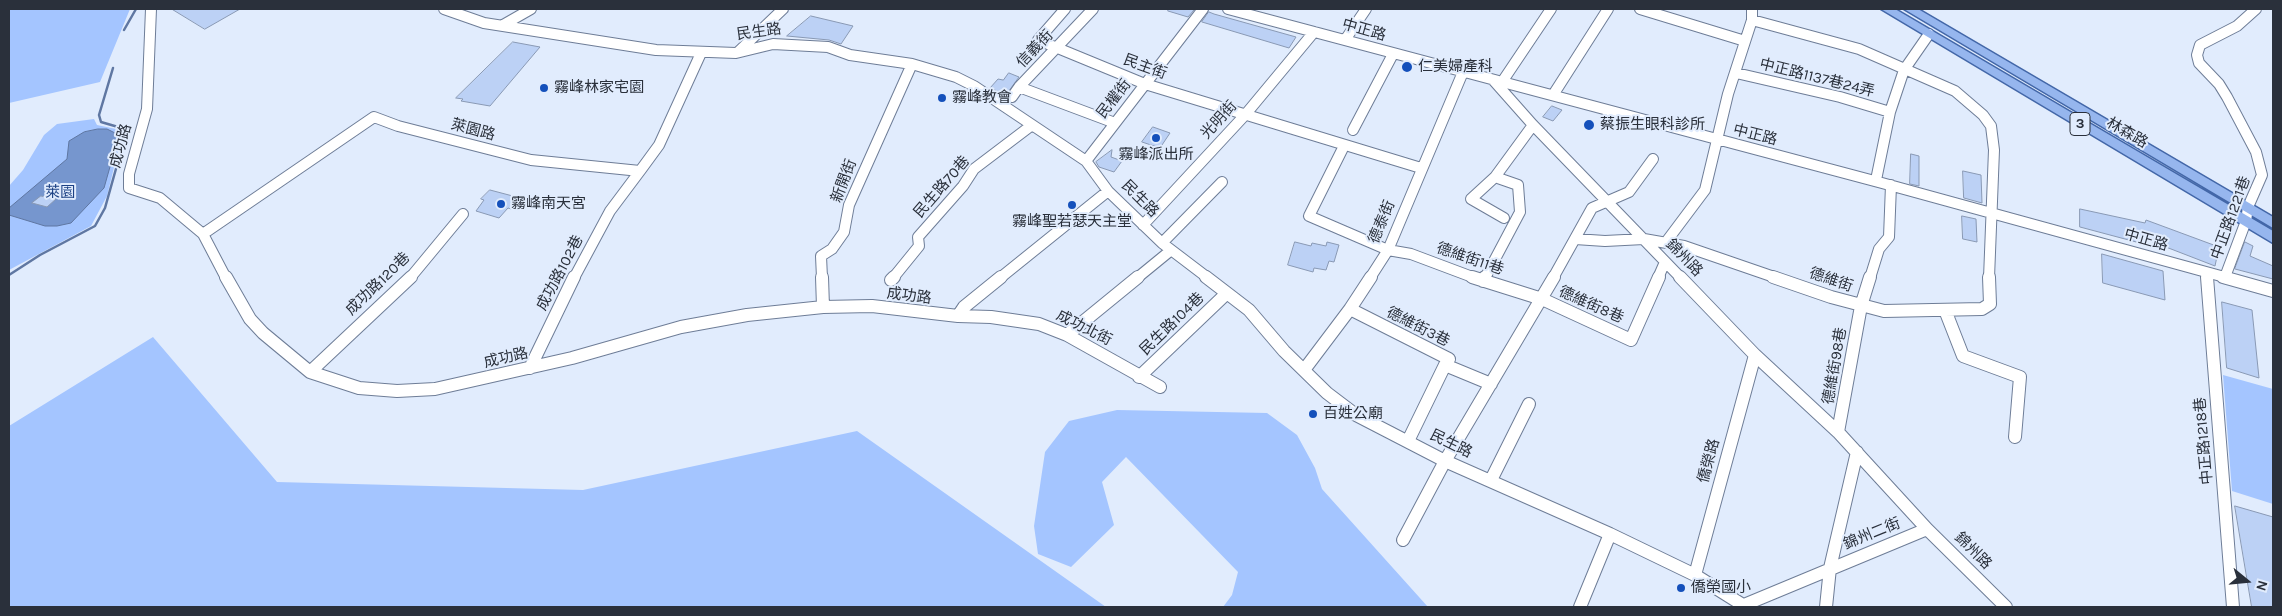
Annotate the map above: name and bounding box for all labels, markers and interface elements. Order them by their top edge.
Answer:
street label: 中正路 [1340,15,1388,45]
street label: 民生路 [735,20,783,44]
street label: 信義街 [1013,27,1057,71]
street label: 民主街 [1121,51,1169,83]
street label: 中正路1137巷24弄 [1758,55,1876,101]
place label: 仁美婦產科 [1418,58,1493,76]
marker: 仁美婦產科 [1400,60,1414,74]
street label: 民權街 [1093,76,1135,122]
place label: 霧峰林家宅園 [554,79,644,97]
marker: 霧峰林家宅園 [538,82,550,94]
place label: 霧峰教會 [952,89,1012,107]
marker: 霧峰教會 [936,92,948,104]
street label: 光明街 [1197,97,1241,143]
road number: 3 [2070,112,2090,136]
street label: 林森路 [2103,114,2151,152]
street label: 萊園路 [449,115,497,145]
place label: 蔡振生眼科診所 [1600,116,1705,134]
marker: 蔡振生眼科診所 [1582,118,1596,132]
street label: 中正路 [1731,121,1779,149]
street label: 成功路 [106,122,136,170]
marker: 霧峰派出所 [1150,132,1162,144]
place label: 霧峰派出所 [1119,146,1193,164]
street label: 民生路70巷 [910,152,974,222]
street label: 新開街 [828,157,860,205]
street label: 中正路1221巷 [2208,174,2254,262]
street label: 民生路 [1118,177,1162,221]
park label: 萊園 [45,184,75,202]
place label: 霧峰南天宮 [511,195,586,213]
marker: 霧峰南天宮 [495,198,507,210]
street label: 德泰街 [1365,198,1399,246]
marker: 霧峰聖若瑟天主堂 [1066,199,1078,211]
place label: 霧峰聖若瑟天主堂 [1012,213,1132,231]
street label: 中正路 [2122,225,2170,255]
street label: 成功路102巷 [533,232,587,314]
street label: 錦州路 [1662,236,1706,280]
street label: 德維街11巷 [1434,239,1506,279]
street label: 成功路120巷 [342,249,414,319]
street label: 德維街 [1807,264,1855,296]
street label: 德維街8巷 [1556,283,1626,327]
street label: 成功路 [886,284,932,308]
street label: 民生路104巷 [1136,289,1208,359]
street label: 德維街3巷 [1383,303,1453,351]
street label: 成功北街 [1053,306,1115,350]
street label: 德維街98巷 [1819,326,1851,406]
street label: 成功路 [482,344,530,372]
street label: 中正路1218巷 [2191,396,2217,486]
place label: 百姓公廟 [1323,405,1383,423]
marker: 百姓公廟 [1307,408,1319,420]
street label: 民生路 [1427,426,1475,462]
street label: 僑榮路 [1694,437,1724,485]
street label: 錦州二街 [1841,514,1903,554]
street label: 錦州路 [1951,529,1995,573]
north arrow [2222,556,2272,606]
text: N [2252,578,2271,593]
place label: 僑榮國小 [1691,579,1751,597]
marker: 僑榮國小 [1675,582,1687,594]

